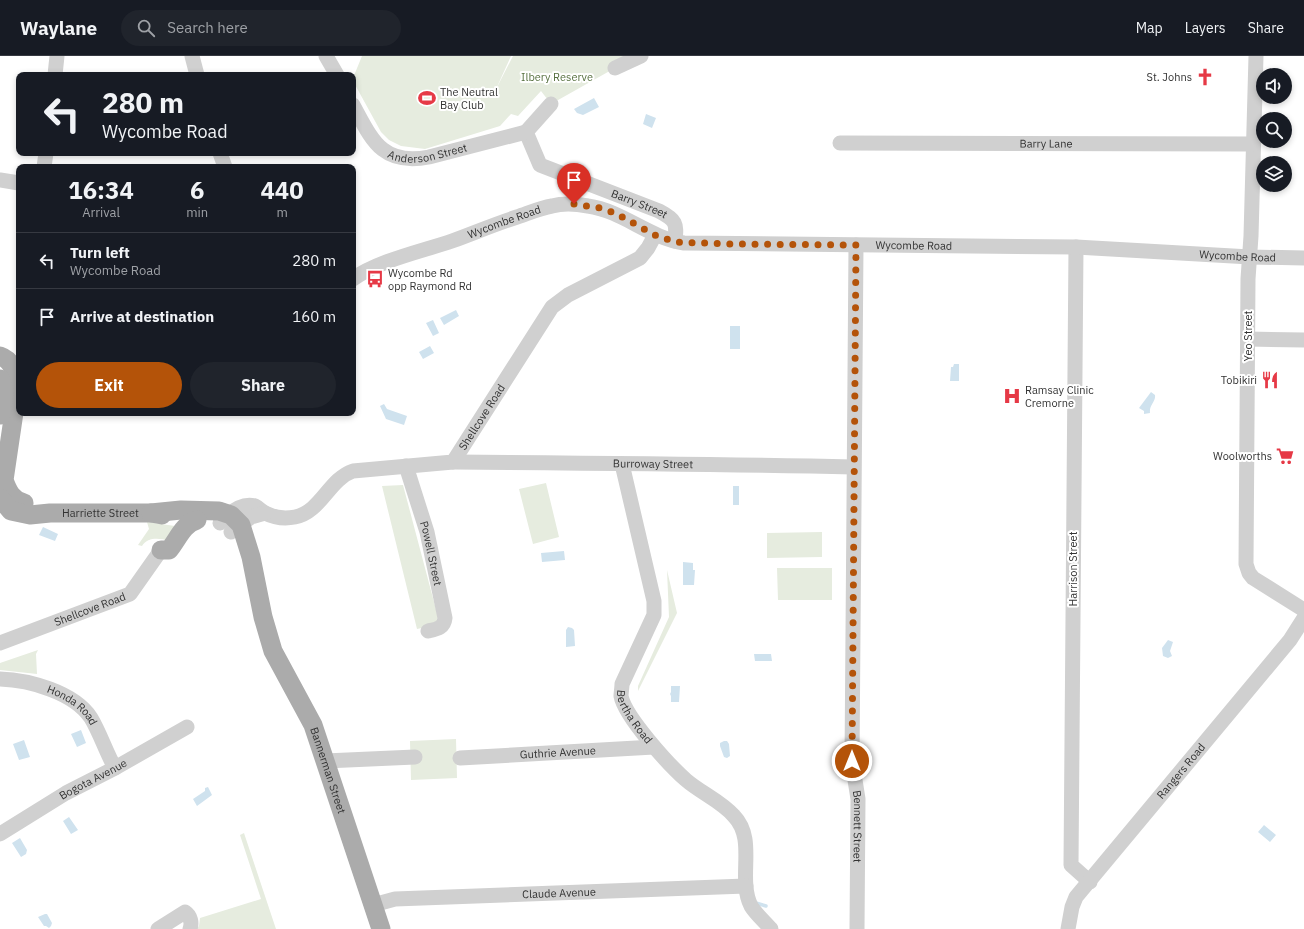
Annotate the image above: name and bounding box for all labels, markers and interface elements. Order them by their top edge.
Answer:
search box [121,10,401,46]
text: Waylane [20,16,97,40]
icon: search [135,17,157,39]
text: Search here [167,18,248,37]
text: Map [1136,19,1163,37]
text: Layers [1185,19,1226,37]
text: Share [1248,19,1284,37]
church icon: St. Johns [1195,67,1215,87]
map controls [1256,68,1292,192]
button: sound [1256,68,1292,104]
park label: Ilbery Reserve [521,70,593,84]
place label: St. Johns [1147,70,1192,84]
text: 280 m [102,84,184,121]
place label: The Neutral Bay Club [440,85,498,112]
icon: left [36,88,88,140]
sports icon: The Neutral Bay Club [417,88,437,108]
button: search [1256,112,1292,148]
text: Wycombe Road [102,120,228,143]
street label: Barry Lane [1019,136,1073,151]
street label: Anderson Street [386,140,469,166]
button: layers [1256,156,1292,192]
pin [557,163,591,204]
icon: arrive [563,169,585,191]
text: 16:34 [68,174,134,206]
text: 6 [190,174,204,206]
text: 440 [260,174,304,206]
street label: Barry Street [609,186,670,221]
street label: Wycombe Road [466,202,542,241]
text: Arrival [82,204,120,221]
text: min [186,204,208,221]
text: m [276,204,288,221]
street label: Wycombe Road [875,238,952,253]
text: Turn left [70,243,130,262]
street label: Wycombe Road [1199,247,1276,264]
icon: left [36,250,58,272]
text: 280 m [292,251,336,270]
text: Wycombe Road [70,262,161,279]
place label: Wycombe Rd opp Raymond Rd [388,266,472,293]
bus stop icon: Wycombe Rd opp Raymond Rd [365,269,385,289]
icon: arrive [36,306,58,328]
text: Arrive at destination [70,307,214,326]
text: 160 m [292,307,336,326]
street label: Yeo Street [1241,310,1255,361]
button: Exit [36,362,182,408]
button: Share [190,362,336,408]
restaurant icon: Tobikiri [1260,370,1280,390]
place label: Tobikiri [1221,373,1257,387]
street label: Shellcove Road [455,382,508,453]
place label: Ramsay Clinic Cremorne [1025,383,1094,410]
hospital icon: Ramsay Clinic Cremorne [1002,386,1022,406]
supermarket icon: Woolworths [1275,446,1295,466]
place label: Woolworths [1213,449,1272,463]
street label: Burroway Street [613,456,693,471]
street label: Harriette Street [62,506,139,520]
street label: Powell Street [417,519,445,587]
street label: Harrison Street [1066,531,1080,607]
street label: Shellcove Road [52,589,128,629]
street label: Honda Road [45,682,101,727]
street label: Bertha Road [614,689,655,746]
street label: Bannerman Street [307,725,349,815]
position arrow [831,740,873,782]
street label: Rangers Road [1154,740,1208,802]
street label: Guthrie Avenue [519,743,596,762]
street label: Bogota Avenue [56,756,129,803]
street label: Bennett Street [850,789,865,863]
street label: Claude Avenue [522,885,596,901]

